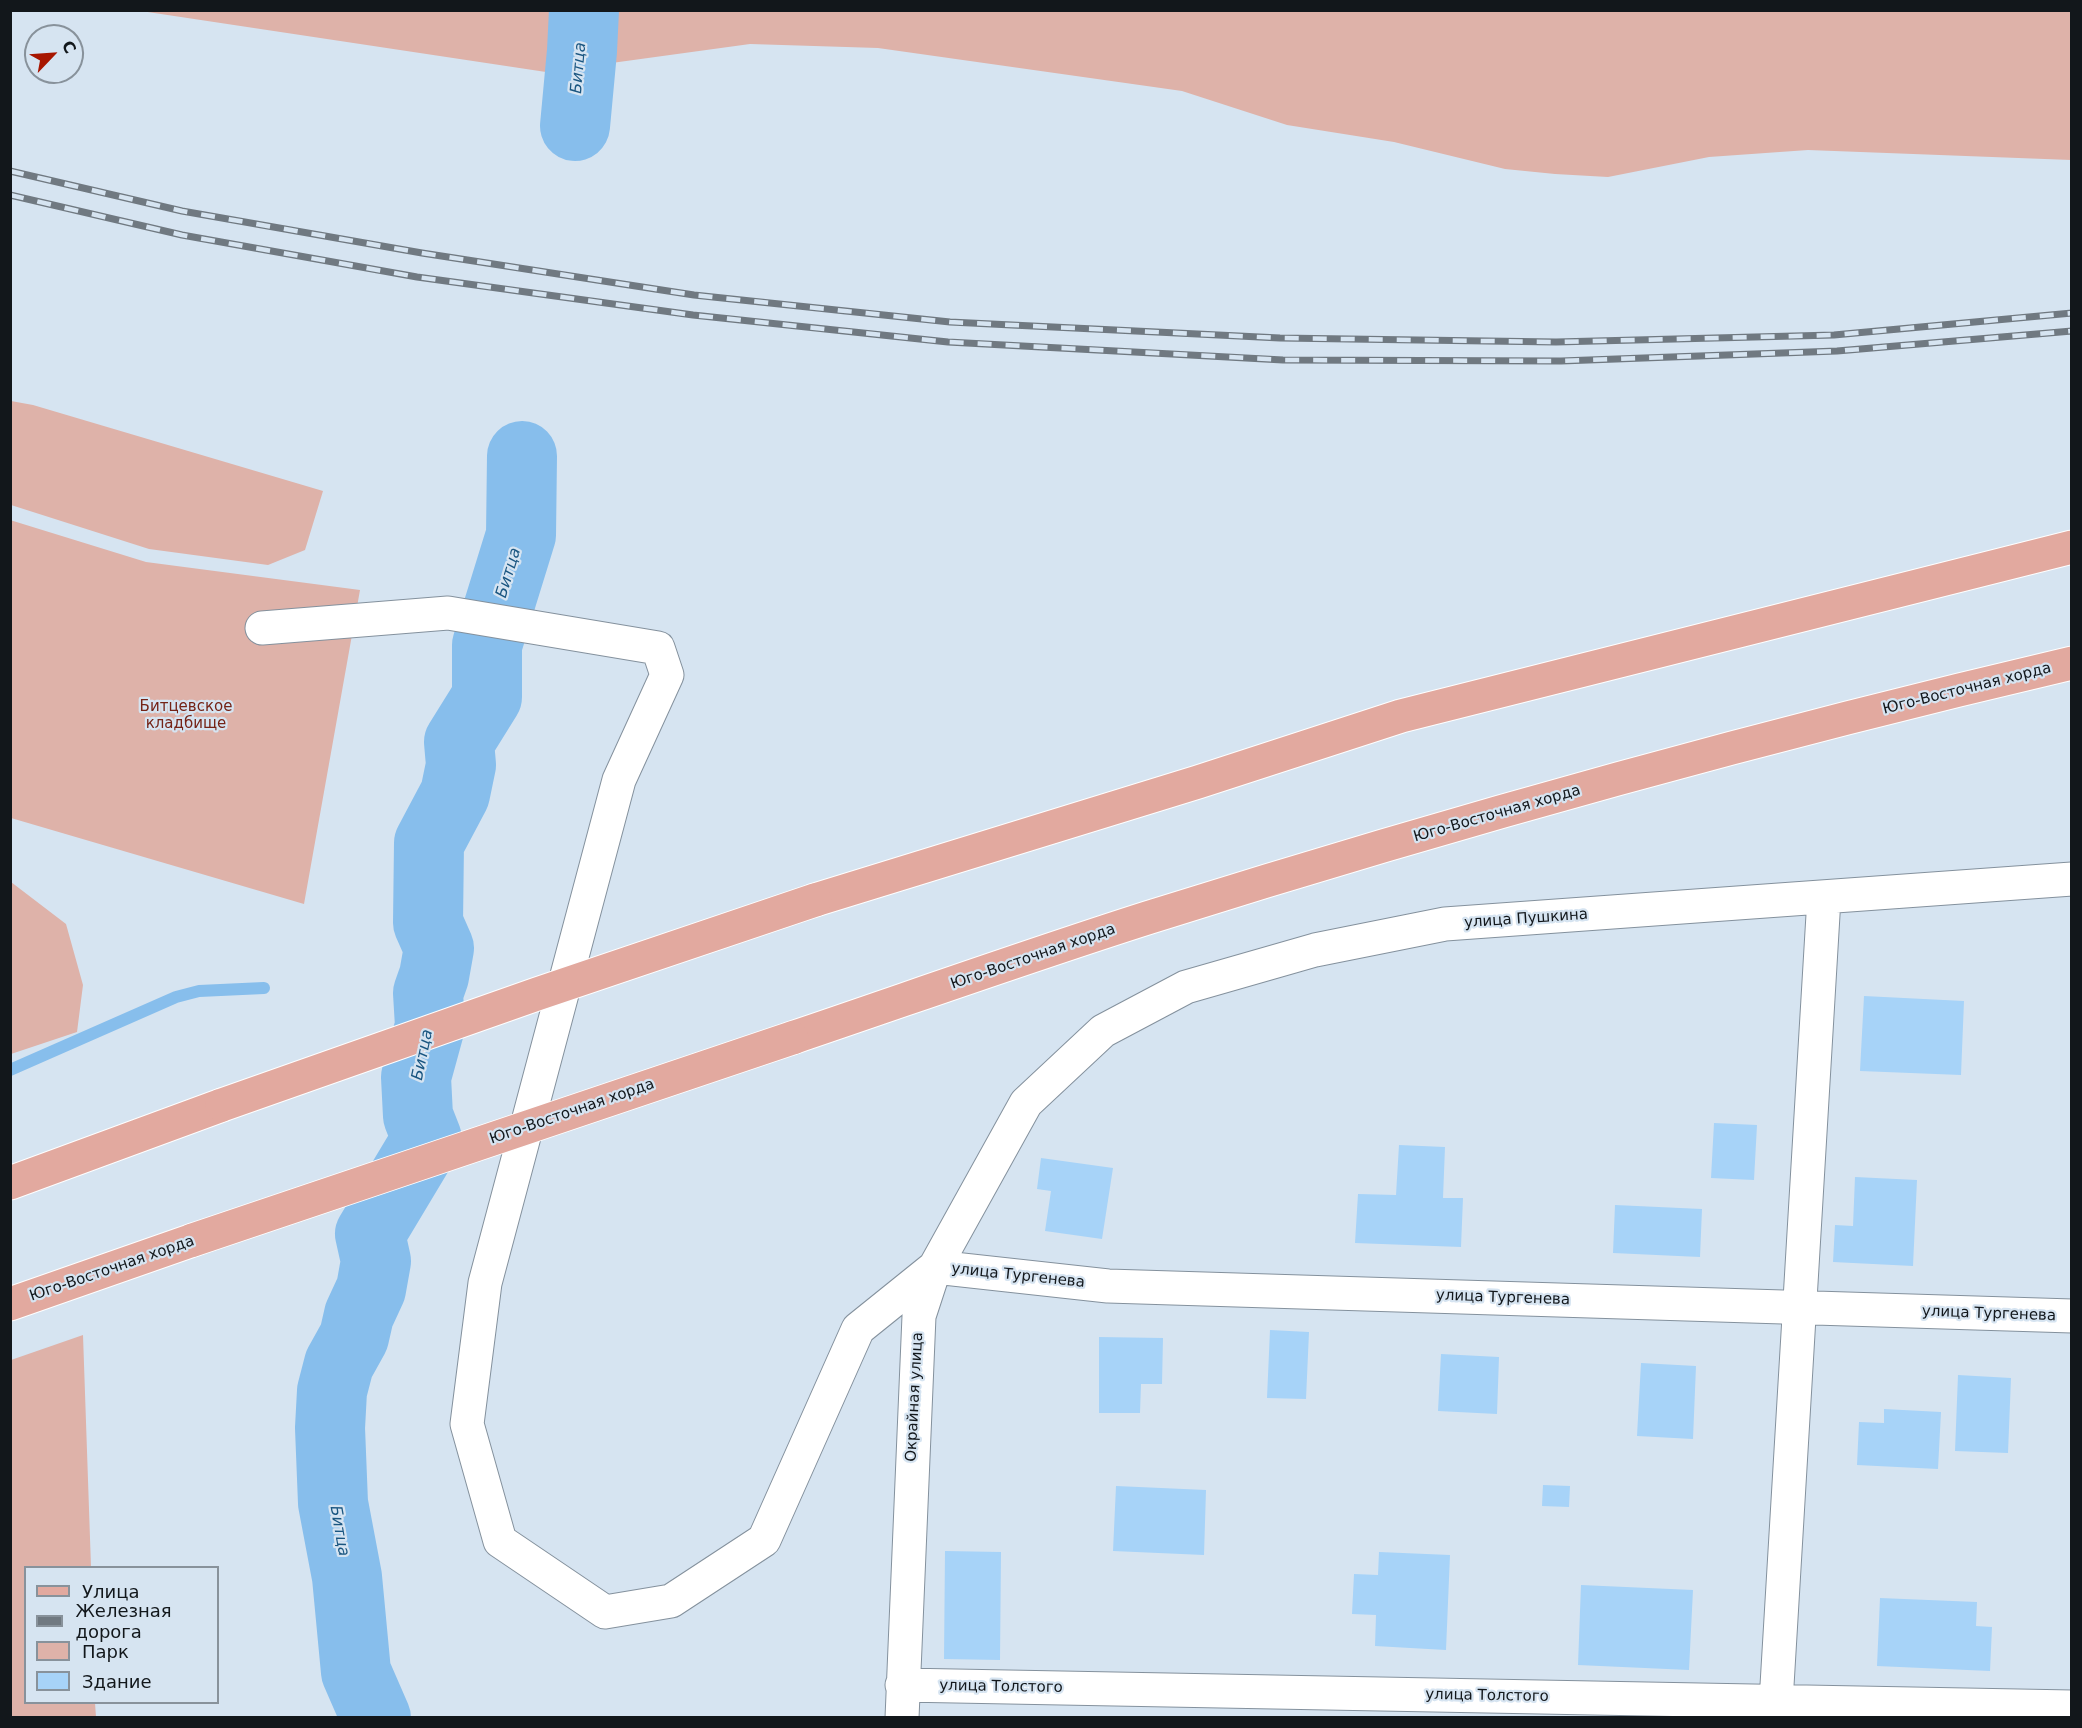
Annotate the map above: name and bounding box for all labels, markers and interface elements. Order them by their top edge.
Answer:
north arrow [24,24,84,84]
text: С [58,38,80,56]
water label: Битца [567,42,591,94]
water label: Битца [492,546,526,600]
street label: Юго-Восточная хорда [1881,659,2053,719]
park label: Битцевское кладбище [140,698,232,733]
street label: Юго-Восточная хорда [1411,781,1583,847]
street label: улица Пушкина [1463,906,1589,932]
street label: Юго-Восточная хорда [948,920,1118,994]
water label: Битца [408,1028,438,1082]
street label: Юго-Восточная хорда [487,1075,657,1149]
street label: Юго-Восточная хорда [27,1232,197,1306]
street label: улица Тургенева [950,1260,1086,1292]
street label: улица Тургенева [1436,1287,1570,1309]
street label: улица Тургенева [1922,1303,2056,1325]
street label: Окрайная улица [903,1332,927,1462]
water label: Битца [325,1504,353,1558]
legend [24,1566,219,1704]
text: Улица [82,1581,139,1602]
text: Железная дорога [75,1600,172,1642]
text: Парк [82,1641,129,1662]
text: Здание [82,1671,152,1692]
street label: улица Толстого [939,1677,1063,1697]
street label: улица Толстого [1425,1686,1549,1706]

